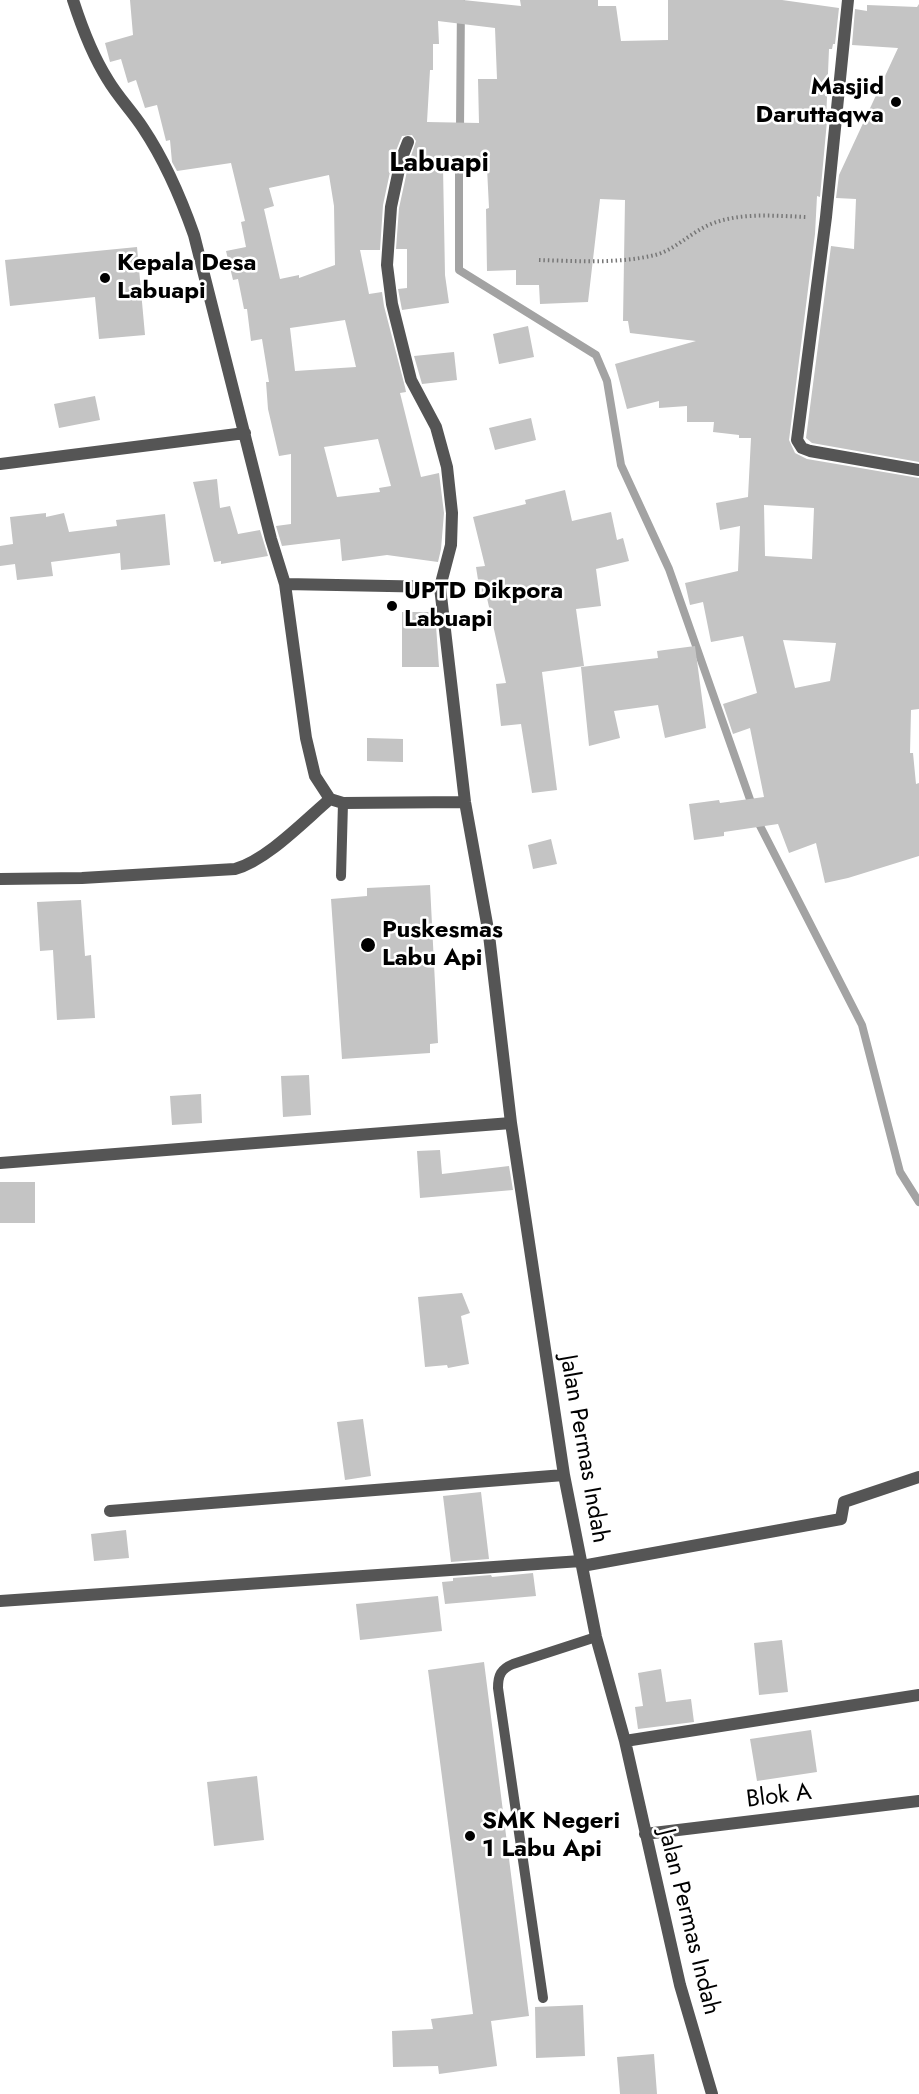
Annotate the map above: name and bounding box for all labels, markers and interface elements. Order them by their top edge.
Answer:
place label: Masjid Daruttaqwa [756,74,884,130]
marker: Masjid Daruttaqwa [889,95,903,109]
district label: Labuapi [389,148,489,180]
place label: Kepala Desa Labuapi [117,250,256,306]
marker: Kepala Desa Labuapi [98,271,112,285]
place label: UPTD Dikpora Labuapi [404,578,563,634]
marker: UPTD Dikpora Labuapi [385,599,399,613]
place label: Puskesmas Labu Api [382,917,503,973]
marker: Puskesmas Labu Api [359,936,377,954]
street label: Jalan Permas Indah [552,1353,614,1545]
street label: Blok A [745,1779,813,1815]
place label: SMK Negeri 1 Labu Api [482,1808,620,1864]
street label: Jalan Permas Indah [651,1826,725,2018]
marker: SMK Negeri 1 Labu Api [463,1829,477,1843]

